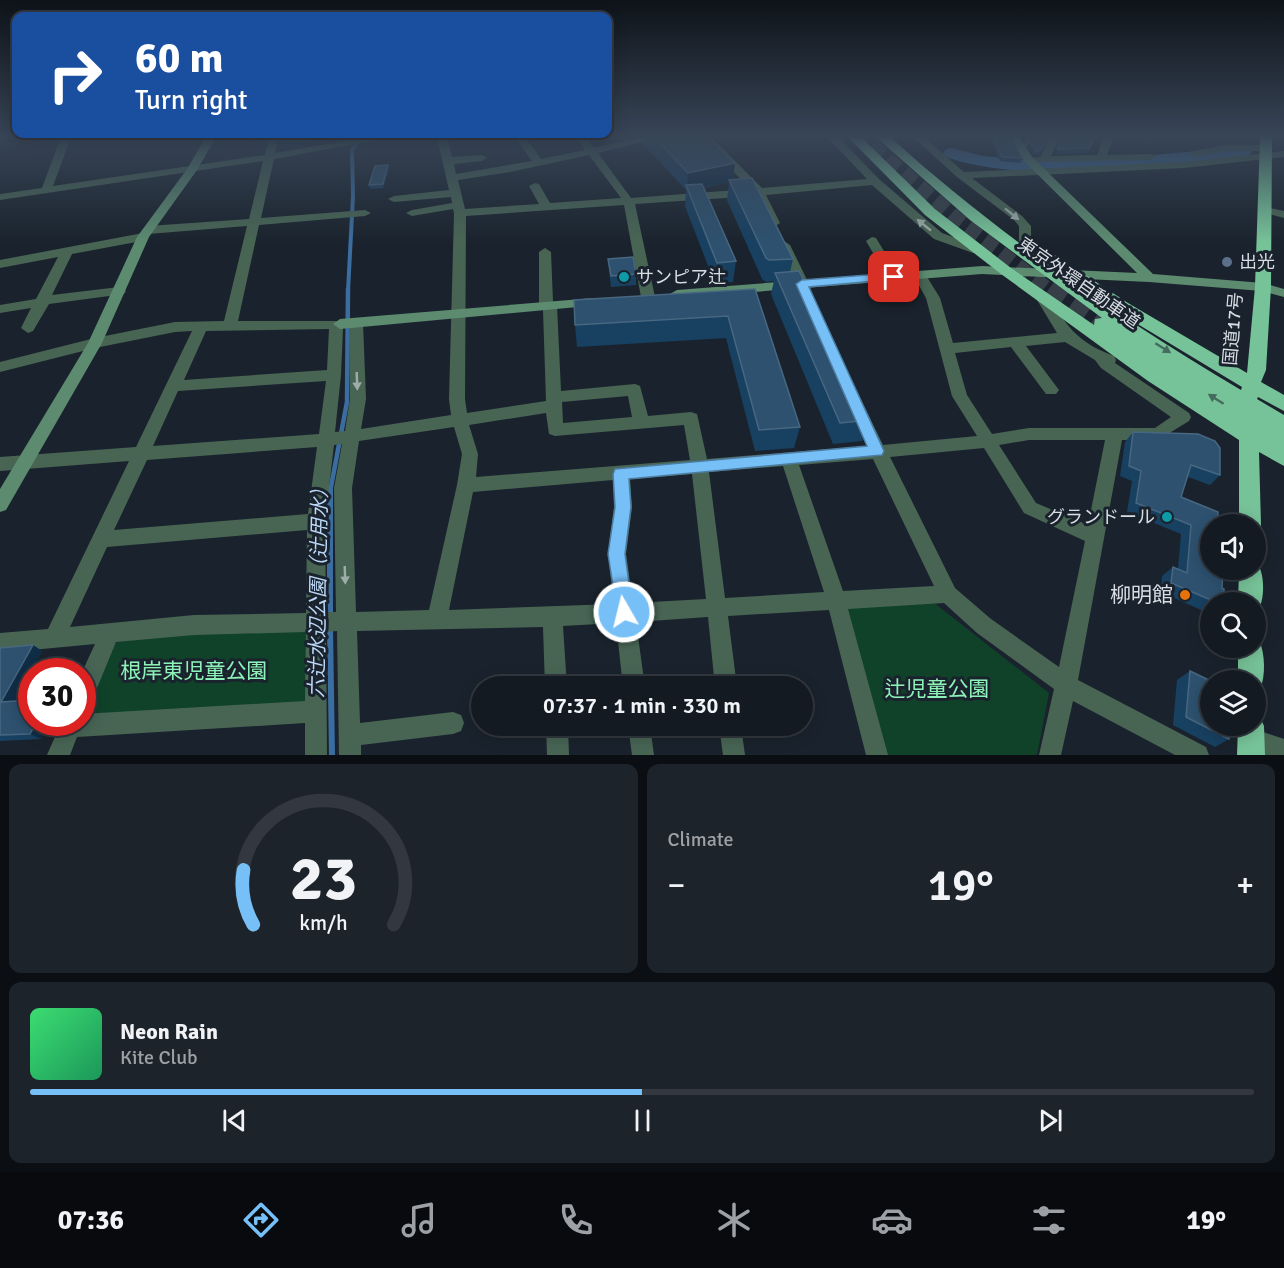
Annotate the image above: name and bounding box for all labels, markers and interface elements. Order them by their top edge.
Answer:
text: 60 m [135,33,224,84]
icon: right [36,36,114,114]
text: Turn right [135,84,248,117]
one-way arrow [1004,207,1020,220]
one-way arrow [917,219,932,232]
street label: 東京外環自動車道 [1014,233,1144,333]
pin [868,251,919,302]
place label: 出光 [1239,251,1275,273]
marker: 出光 [1220,255,1234,269]
icon: arrive [877,260,910,293]
place label: サンピア辻 [636,266,726,288]
marker: サンピア辻 [617,270,631,284]
street label: 国道17号 [1219,291,1247,367]
one-way arrow [1155,343,1171,354]
one-way arrow [352,372,362,391]
one-way arrow [1208,393,1224,404]
water label: 六辻水辺公園（辻用水） [304,478,333,698]
place label: グランドール [1047,506,1155,528]
marker: グランドール [1160,510,1174,524]
map controls [1200,514,1266,736]
button: sound [1200,514,1266,580]
one-way arrow [341,565,350,584]
position arrow [592,580,656,644]
place label: 柳明館 [1110,582,1173,608]
marker: 柳明館 [1178,588,1192,602]
button: search [1200,592,1266,658]
speed limit sign: 30 [18,658,96,736]
park label: 根岸東児童公園 [121,658,268,684]
button: layers [1200,670,1266,736]
park label: 辻児童公園 [885,676,990,702]
text: 07:37 · 1 min · 330 m [543,692,741,719]
text: Climate [668,827,733,852]
text: 23 [290,840,357,917]
text: 19° [928,858,994,913]
text: − [668,865,685,906]
text: + [1236,865,1254,906]
text: km/h [299,911,348,937]
text: Neon Rain [120,1018,218,1045]
text: Kite Club [120,1045,198,1070]
icon: previous [218,1104,251,1137]
icon: pause [626,1104,659,1137]
icon: next [1034,1104,1067,1137]
icon: directions [240,1199,282,1241]
icon: music [398,1199,440,1241]
icon: phone [555,1199,597,1241]
icon: climate [713,1199,755,1241]
icon: car [871,1199,913,1241]
icon: filters [1028,1199,1070,1241]
text: 07:36 [58,1204,124,1237]
text: 19° [1186,1204,1226,1237]

